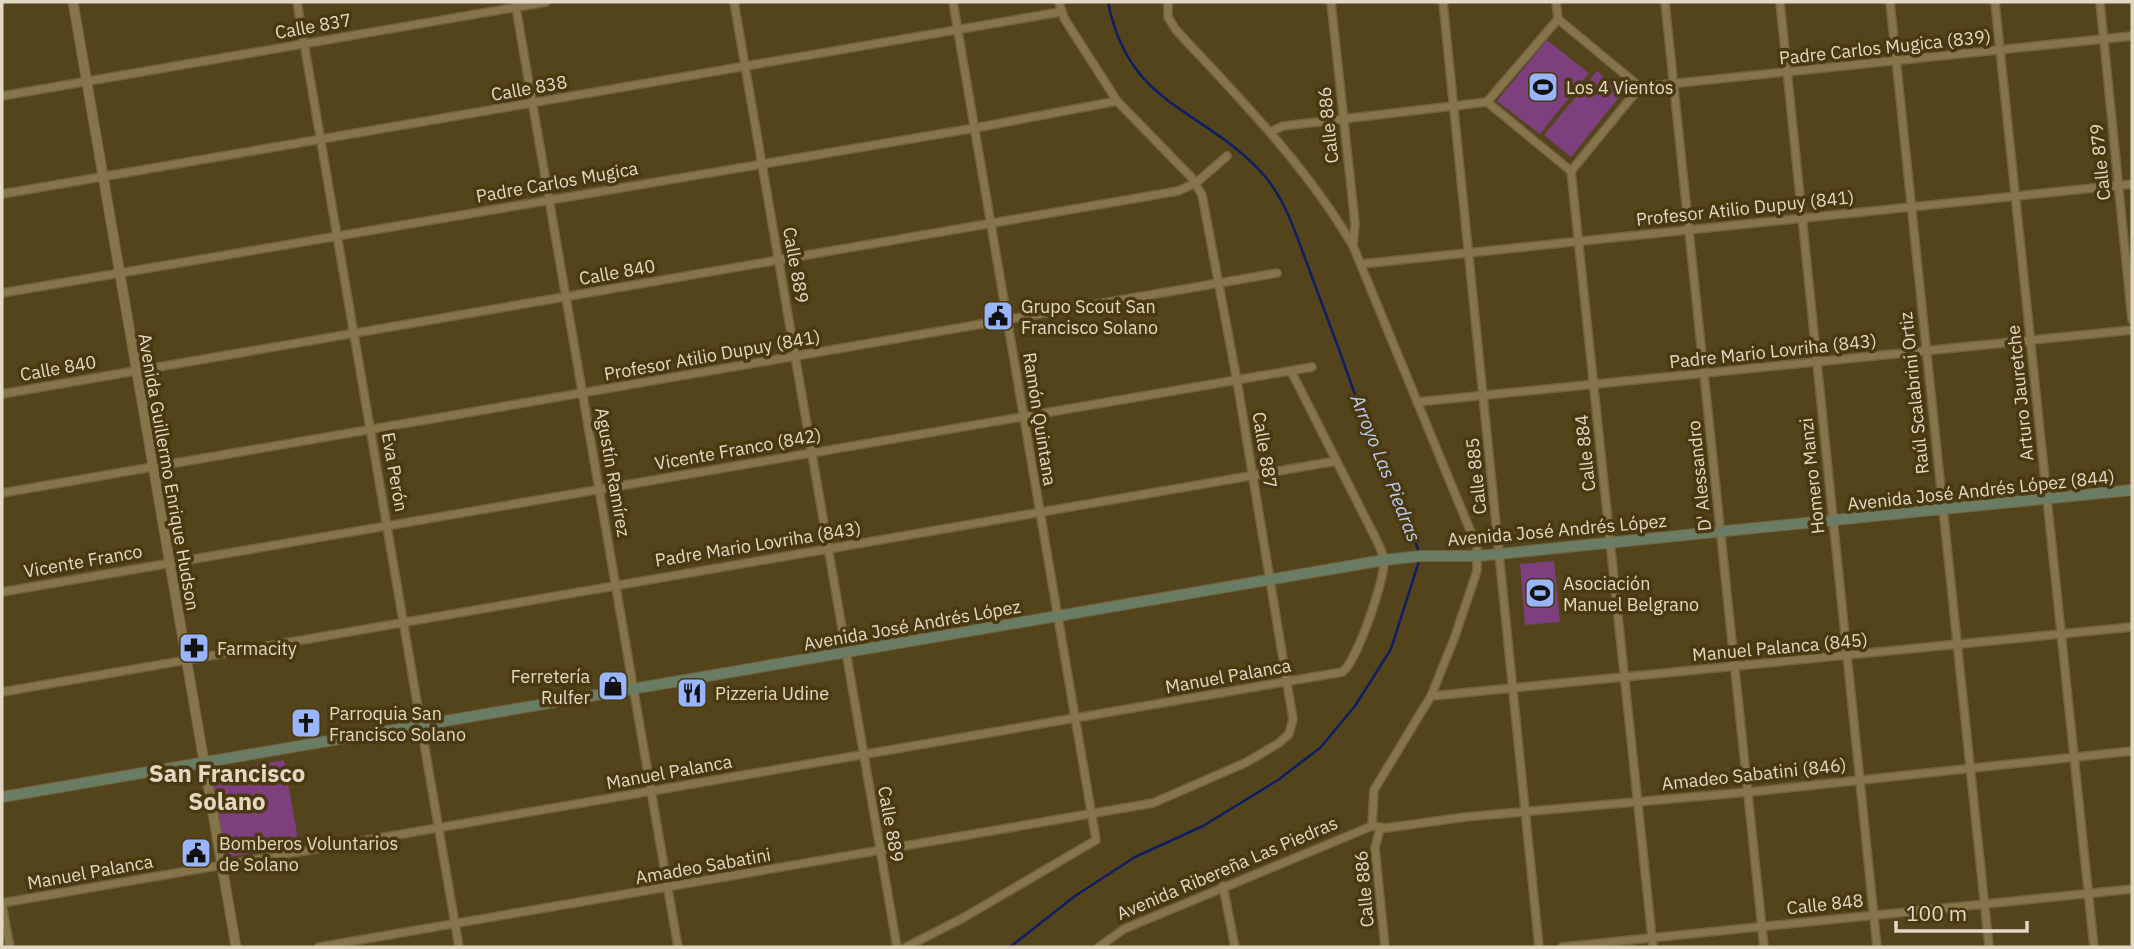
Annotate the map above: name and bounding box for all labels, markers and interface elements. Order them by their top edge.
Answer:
street label: Calle 837 [273,8,353,44]
street label: Padre Carlos Mugica (839) [1778,24,1992,70]
street label: Calle 838 [489,70,569,106]
sports icon: Los 4 Vientos [1526,70,1560,104]
place label: Los 4 Vientos [1566,76,1674,99]
street label: Calle 886 [1313,85,1343,165]
street label: Calle 879 [2085,122,2115,202]
street label: Padre Carlos Mugica [474,156,640,208]
street label: Profesor Atilio Dupuy (841) [1635,185,1855,231]
street label: Calle 889 [778,225,814,305]
street label: Calle 840 [577,254,657,290]
place label: Grupo Scout San Francisco Solano [1021,295,1158,339]
public building icon: Grupo Scout San Francisco Solano [981,299,1015,333]
street label: Raúl Scalabrini Ortiz [1894,311,1934,475]
street label: Arturo Jauretche [2001,324,2039,462]
street label: Profesor Atilio Dupuy (841) [602,325,822,385]
street label: Padre Mario Lovriha (843) [1668,329,1878,373]
street label: Avenida Guillermo Enrique Hudson [133,331,205,613]
street label: Calle 840 [18,350,98,386]
street label: Ramón Quintana [1018,351,1062,488]
water label: Arroyo Las Piedras [1345,390,1426,545]
street label: Agustín Ramírez [590,406,636,538]
street label: Calle 887 [1248,410,1282,490]
street label: Calle 884 [1570,413,1600,493]
street label: Homero Manzi [1794,417,1830,535]
street label: D' Alessandro [1682,420,1716,532]
street label: Vicente Franco (842) [653,423,823,475]
street label: Eva Perón [377,430,413,514]
street label: Calle 885 [1461,436,1491,516]
street label: Avenida José Andrés López (844) [1846,465,2116,515]
street label: Avenida José Andrés López [1446,509,1668,551]
street label: Padre Mario Lovriha (843) [653,516,863,572]
street label: Vicente Franco [22,539,144,583]
place label: Asociación Manuel Belgrano [1563,572,1699,616]
sports icon: Asociación Manuel Belgrano [1523,576,1557,610]
street label: Avenida José Andrés López [802,595,1022,655]
street label: Manuel Palanca (845) [1691,628,1869,666]
pharmacy icon: Farmacity [177,631,211,665]
place label: Farmacity [217,637,297,660]
street label: Manuel Palanca [1163,654,1293,698]
place label: Ferretería Rulfer [511,665,590,709]
shop icon: Ferretería Rulfer [596,669,630,703]
restaurant icon: Pizzeria Udine [675,676,709,710]
place label: Pizzeria Udine [715,682,829,705]
place label: Parroquia San Francisco Solano [329,702,466,746]
church icon: Parroquia San Francisco Solano [289,706,323,740]
street label: Manuel Palanca [604,750,734,794]
street label: Amadeo Sabatini (846) [1660,753,1848,795]
district label: San Francisco Solano [149,757,305,817]
street label: Calle 889 [873,784,909,864]
street label: Avenida Ribereña Las Piedras [1113,811,1341,925]
place label: Bomberos Voluntarios de Solano [219,832,398,876]
public building icon: Bomberos Voluntarios de Solano [179,836,213,870]
street label: Amadeo Sabatini [633,843,773,889]
street label: Manuel Palanca [25,850,155,894]
street label: Calle 886 [1349,850,1379,928]
street label: Calle 848 [1785,889,1865,919]
scale bar [1896,890,2027,934]
text: 100 m [1906,899,1967,927]

